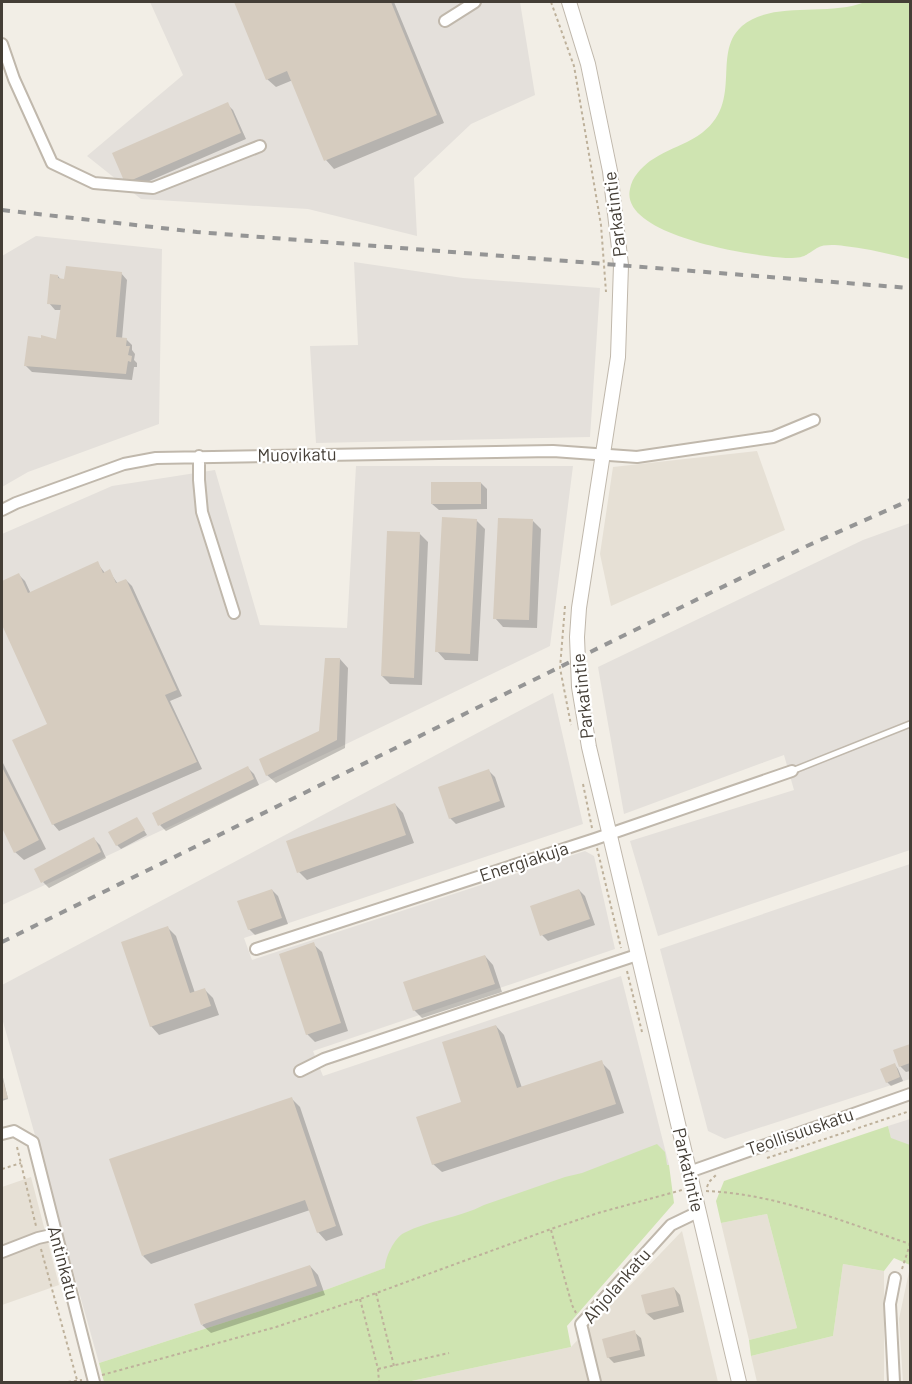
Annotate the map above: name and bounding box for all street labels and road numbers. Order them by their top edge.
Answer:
street label: Parkatintie [598,170,630,258]
street label: Muovikatu [257,442,337,466]
street label: Parkatintie [567,652,597,740]
street label: Energiakuja [476,836,571,886]
street label: Teollisuuskatu [743,1102,856,1160]
street label: Parkatintie [669,1125,709,1214]
street label: Antinkatu [44,1223,84,1302]
street label: Ahjolankatu [578,1243,655,1327]

